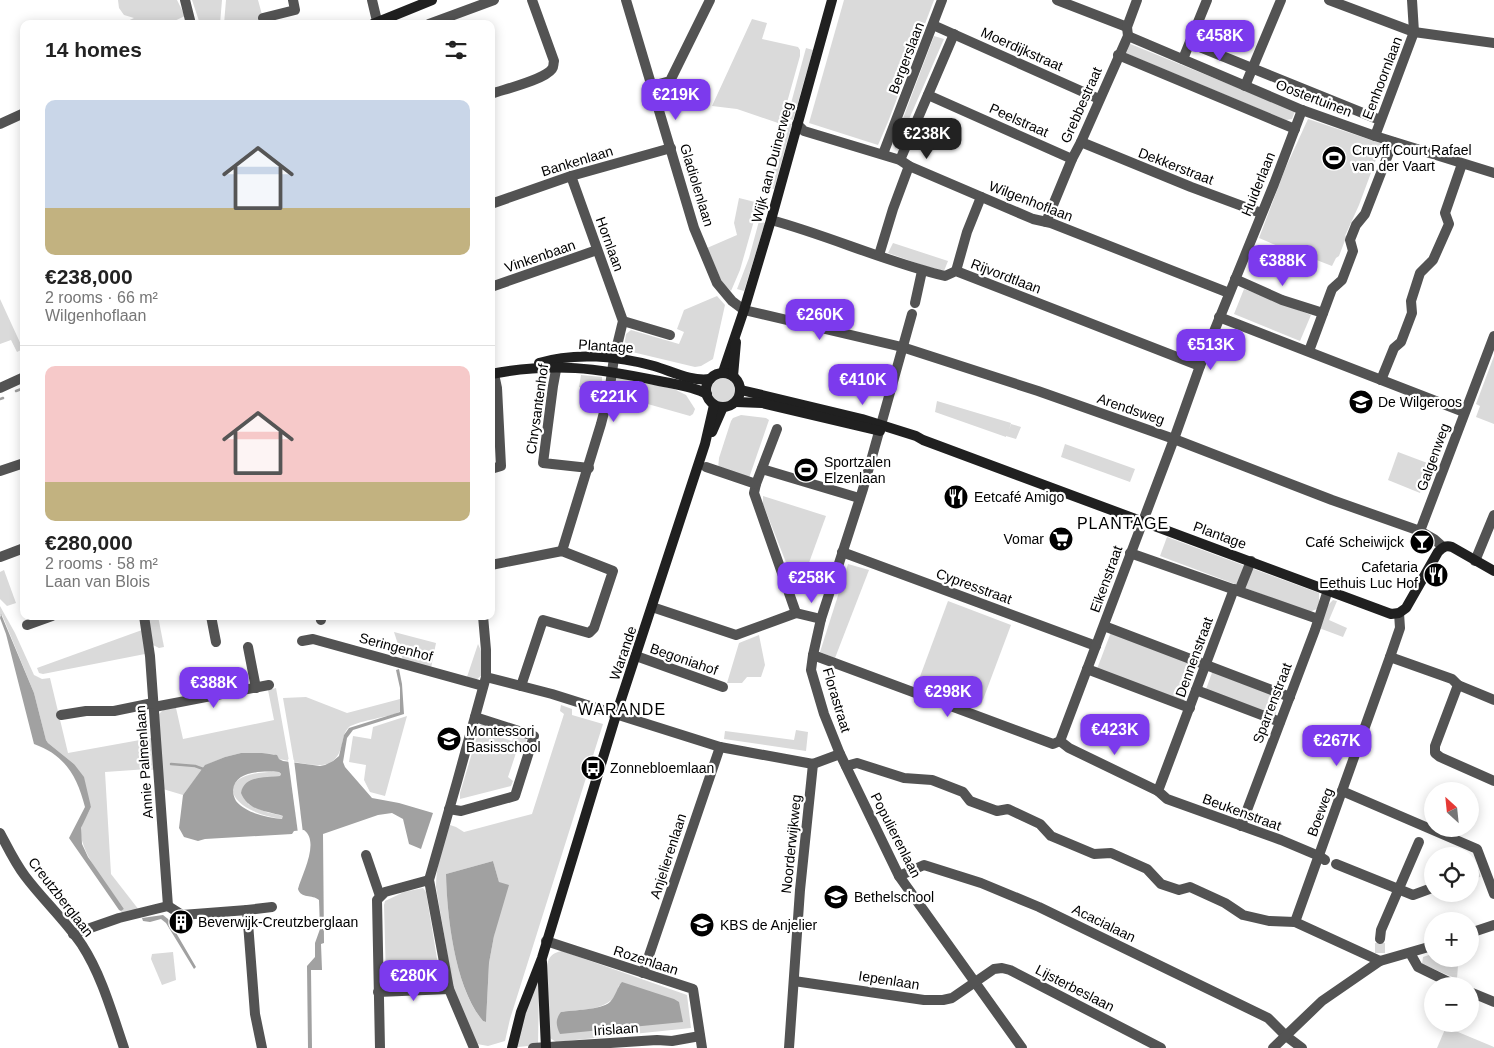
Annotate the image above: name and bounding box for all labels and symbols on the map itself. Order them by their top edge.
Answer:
street label: Bergerslaan [885,20,927,96]
pin: €458K [1185,20,1255,62]
street label: Moerdijkstraat [979,24,1066,74]
street label: Eenhoornlaan [1359,34,1405,122]
street label: Grebbestraat [1057,64,1105,146]
street label: Oostertuinen [1274,76,1354,120]
pin: €219K [641,78,711,121]
street label: Wijk aan Duinerweg [748,100,796,224]
street label: Peelstraat [987,100,1051,140]
pin: €238K [892,118,962,160]
street label: Gladiolenlaan [677,142,717,228]
place label: Cruyff Court Rafael van der Vaart [1352,142,1472,174]
street label: Bankenlaan [539,143,615,179]
street label: Dekkerstraat [1136,144,1216,188]
sports icon: Cruyff Court Rafael van der Vaart [1321,145,1347,171]
street label: Huiderlaan [1238,150,1278,218]
street label: Wilgenhoflaan [987,178,1075,224]
street label: Hornlaan [593,215,627,273]
street label: Vinkenbaan [503,236,577,276]
pin: €388K [1248,244,1318,287]
street label: Rijvordtlaan [969,255,1043,297]
pin: €260K [785,298,855,341]
pin: €513K [1176,328,1246,371]
street label: Plantage [578,336,634,356]
street label: Chrysantenhof [523,363,551,455]
pin: €410K [828,364,898,406]
pin: €221K [579,380,649,423]
school or university icon: De Wilgeroos [1348,389,1374,415]
street label: Arendsweg [1095,390,1167,428]
place label: De Wilgeroos [1378,394,1462,410]
street label: Galgenweg [1413,421,1453,493]
place label: Sportzalen Elzenlaan [824,454,891,486]
sports icon: Sportzalen Elzenlaan [793,457,819,483]
restaurant icon: Eetcafé Amigo [943,484,969,510]
place label: Eetcafé Amigo [974,489,1064,505]
district label: PLANTAGE [1077,515,1169,532]
street label: Plantage [1191,518,1249,552]
supermarket icon: Vomar [1048,526,1074,552]
bar icon: Café Scheiwijck [1409,529,1435,555]
place label: Vomar [1004,531,1044,547]
place label: Café Scheiwijck [1305,534,1405,550]
street label: Eikenstraat [1087,543,1126,615]
place label: Cafetaria Eethuis Luc Hof [1319,559,1418,591]
pin: €258K [777,562,847,604]
restaurant icon: Cafetaria Eethuis Luc Hof [1423,562,1449,588]
street label: Cypresstraat [934,565,1014,607]
street label: Dennenstraat [1172,615,1216,699]
street label: Warande [606,624,640,682]
street label: Seringenhof [357,630,435,665]
street label: Begoniahof [648,640,720,678]
street label: Sparrenstraat [1249,660,1295,745]
pin: €388K [179,666,249,709]
street label: Florastraat [820,666,854,734]
pin: €298K [913,676,983,718]
district label: WARANDE [578,701,666,718]
street label: Annie Palmenlaan [132,705,156,819]
pin: €423K [1080,714,1150,756]
place label: Montessori Basisschool [466,723,541,755]
pin: €267K [1302,724,1372,767]
school or university icon: Montessori Basisschool [436,726,462,752]
bus stop icon: Zonnebloemlaan [580,755,606,781]
place label: Zonnebloemlaan [610,760,714,776]
north arrow [1424,782,1479,838]
street label: Boeweg [1304,785,1336,839]
street label: Populierenlaan [868,790,924,880]
street label: Beukenstraat [1201,790,1284,834]
street label: Noorderwijkweg [778,794,804,894]
street label: Anjelierenlaan [647,811,689,901]
street label: Creutzberglaan [25,854,97,940]
school or university icon: Bethelschool [823,884,849,910]
place label: Bethelschool [854,889,934,905]
street label: Acacialaan [1070,901,1138,945]
building icon: Beverwijk-Creutzberglaan [168,909,194,935]
school or university icon: KBS de Anjelier [689,912,715,938]
place label: Beverwijk-Creutzberglaan [198,914,358,930]
place label: KBS de Anjelier [720,917,818,933]
street label: Rozenlaan [612,942,680,978]
pin: €280K [379,960,449,1002]
street label: Lijsterbeslaan [1033,961,1117,1015]
street label: Iepenlaan [857,967,921,993]
street label: Irislaan [593,1019,639,1039]

